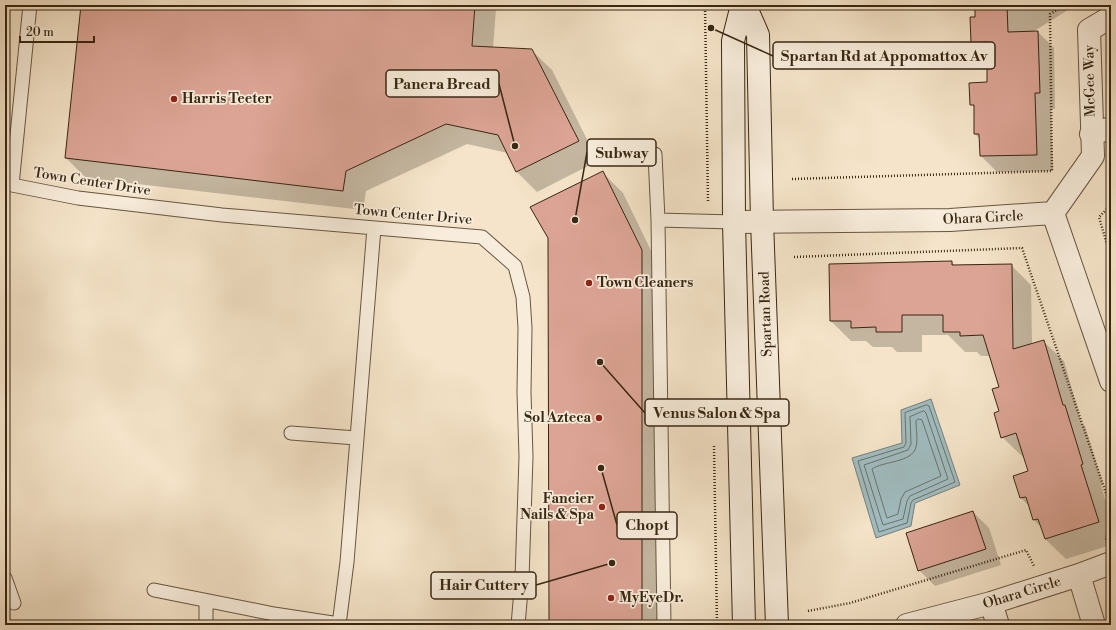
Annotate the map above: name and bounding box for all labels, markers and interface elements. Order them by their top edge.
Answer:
scale bar [20,18,94,44]
text: 20 m [26,25,54,40]
callout: Spartan Rd at Appomattox Av [773,42,995,69]
street label: McGee Way [1080,44,1100,117]
text: Spartan Rd at Appomattox Av [781,47,988,66]
callout: Panera Bread [386,70,499,97]
text: Panera Bread [393,75,491,94]
place label: Harris Teeter [182,90,272,108]
marker: Harris Teeter [169,94,179,104]
callout: Subway [587,139,656,166]
text: Subway [595,144,649,163]
street label: Town Center Drive [32,164,152,200]
street label: Town Center Drive [353,201,473,229]
street label: Ohara Circle [942,207,1024,229]
street label: Spartan Road [756,271,776,357]
place label: Town Cleaners [597,274,693,292]
marker: Town Cleaners [584,278,594,288]
callout: Venus Salon & Spa [645,399,789,426]
text: Venus Salon & Spa [652,404,782,423]
place label: Sol Azteca [524,409,591,427]
marker: Sol Azteca [594,413,604,423]
place label: Fancier Nails & Spa [520,490,594,524]
marker: Fancier Nails & Spa [597,502,607,512]
callout: Chopt [617,512,677,539]
text: Chopt [625,516,669,535]
callout: Hair Cuttery [431,572,536,599]
street label: Ohara Circle [981,573,1063,613]
text: Hair Cuttery [439,576,529,595]
place label: MyEyeDr. [619,589,684,607]
marker: MyEyeDr. [606,593,616,603]

